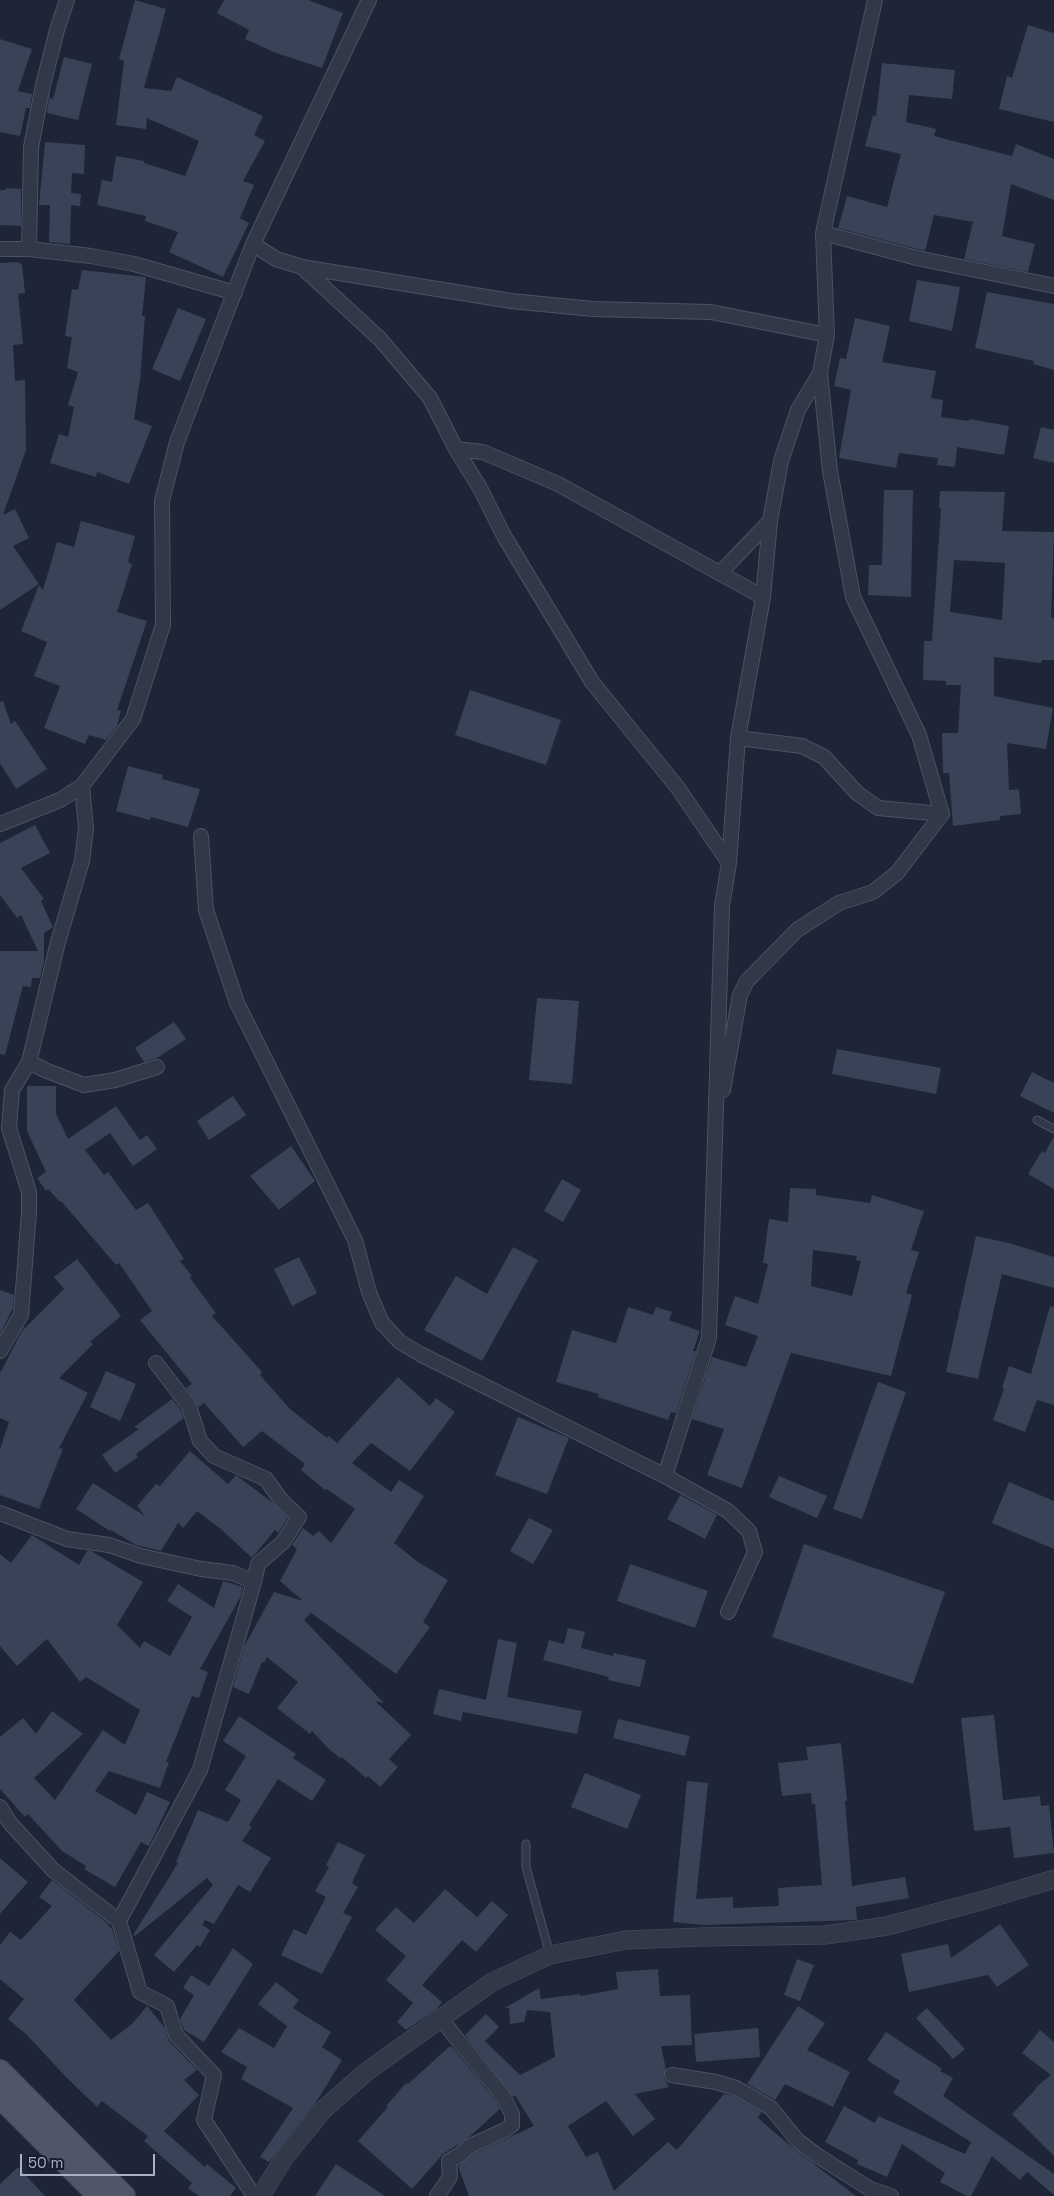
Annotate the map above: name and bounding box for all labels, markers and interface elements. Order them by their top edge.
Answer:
scale bar [22,2144,158,2176]
text: 50 m [28,2153,63,2172]

